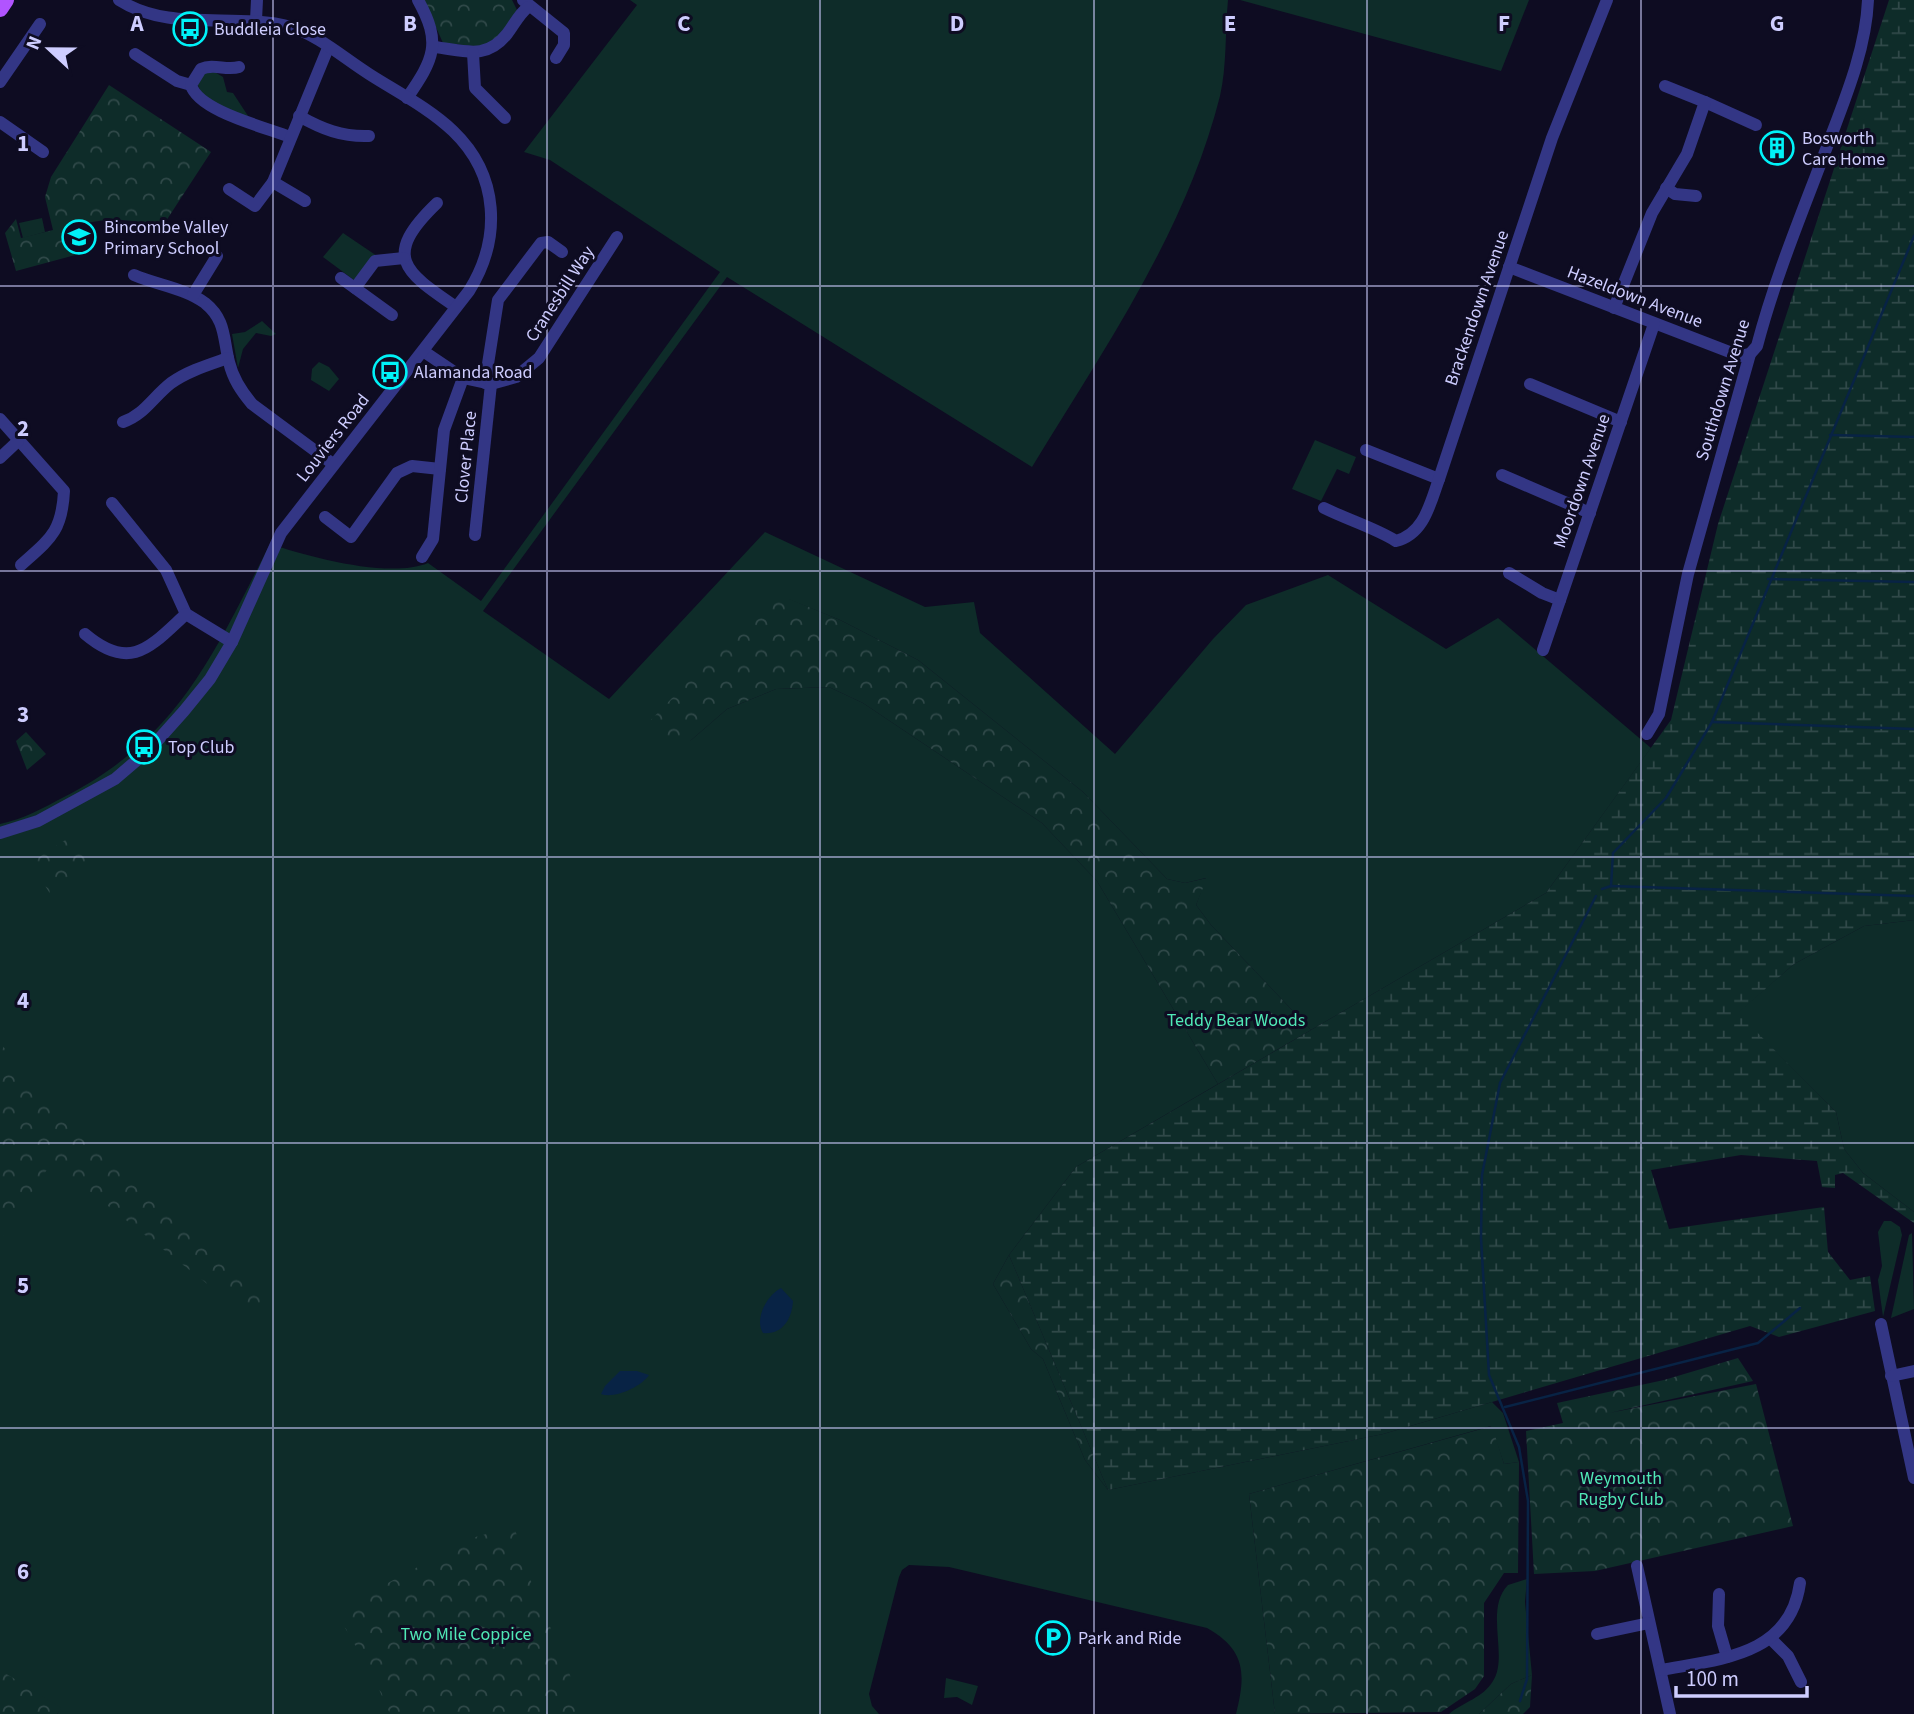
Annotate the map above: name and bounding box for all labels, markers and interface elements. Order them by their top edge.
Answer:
text: A [129,7,144,40]
text: B [403,7,417,40]
text: C [677,7,691,40]
text: D [950,7,964,40]
text: E [1224,7,1236,40]
text: F [1498,7,1510,40]
text: G [1770,7,1784,40]
bus stop icon: Buddleia Close [171,10,209,48]
north arrow [14,14,84,84]
place label: Buddleia Close [214,17,326,42]
text: N [20,32,50,54]
place label: Bosworth Care Home [1802,126,1885,172]
text: 1 [17,127,29,160]
building icon: Bosworth Care Home [1758,129,1796,167]
place label: Bincombe Valley Primary School [104,215,229,261]
school or university icon: Bincombe Valley Primary School [60,218,98,256]
street label: Brackendown Avenue [1439,227,1515,389]
street label: Cranesbill Way [520,241,601,347]
street label: Hazeldown Avenue [1564,260,1706,334]
street label: Southdown Avenue [1690,316,1756,464]
bus stop icon: Alamanda Road [371,353,409,391]
place label: Alamanda Road [414,360,533,385]
street label: Louviers Road [291,389,375,487]
street label: Clover Place [449,410,483,504]
street label: Moordown Avenue [1547,411,1617,551]
text: 2 [17,412,29,445]
text: 3 [17,698,29,731]
bus stop icon: Top Club [125,728,163,766]
place label: Top Club [168,735,234,760]
text: 4 [17,984,29,1017]
park label: Teddy Bear Woods [1167,1008,1305,1033]
text: 5 [17,1269,29,1302]
park label: Weymouth Rugby Club [1578,1466,1664,1512]
text: 6 [17,1555,29,1588]
parking icon: Park and Ride [1034,1619,1072,1657]
park label: Two Mile Coppice [400,1622,532,1647]
place label: Park and Ride [1078,1626,1181,1651]
scale bar [1676,1654,1807,1698]
text: 100 m [1686,1664,1739,1694]

